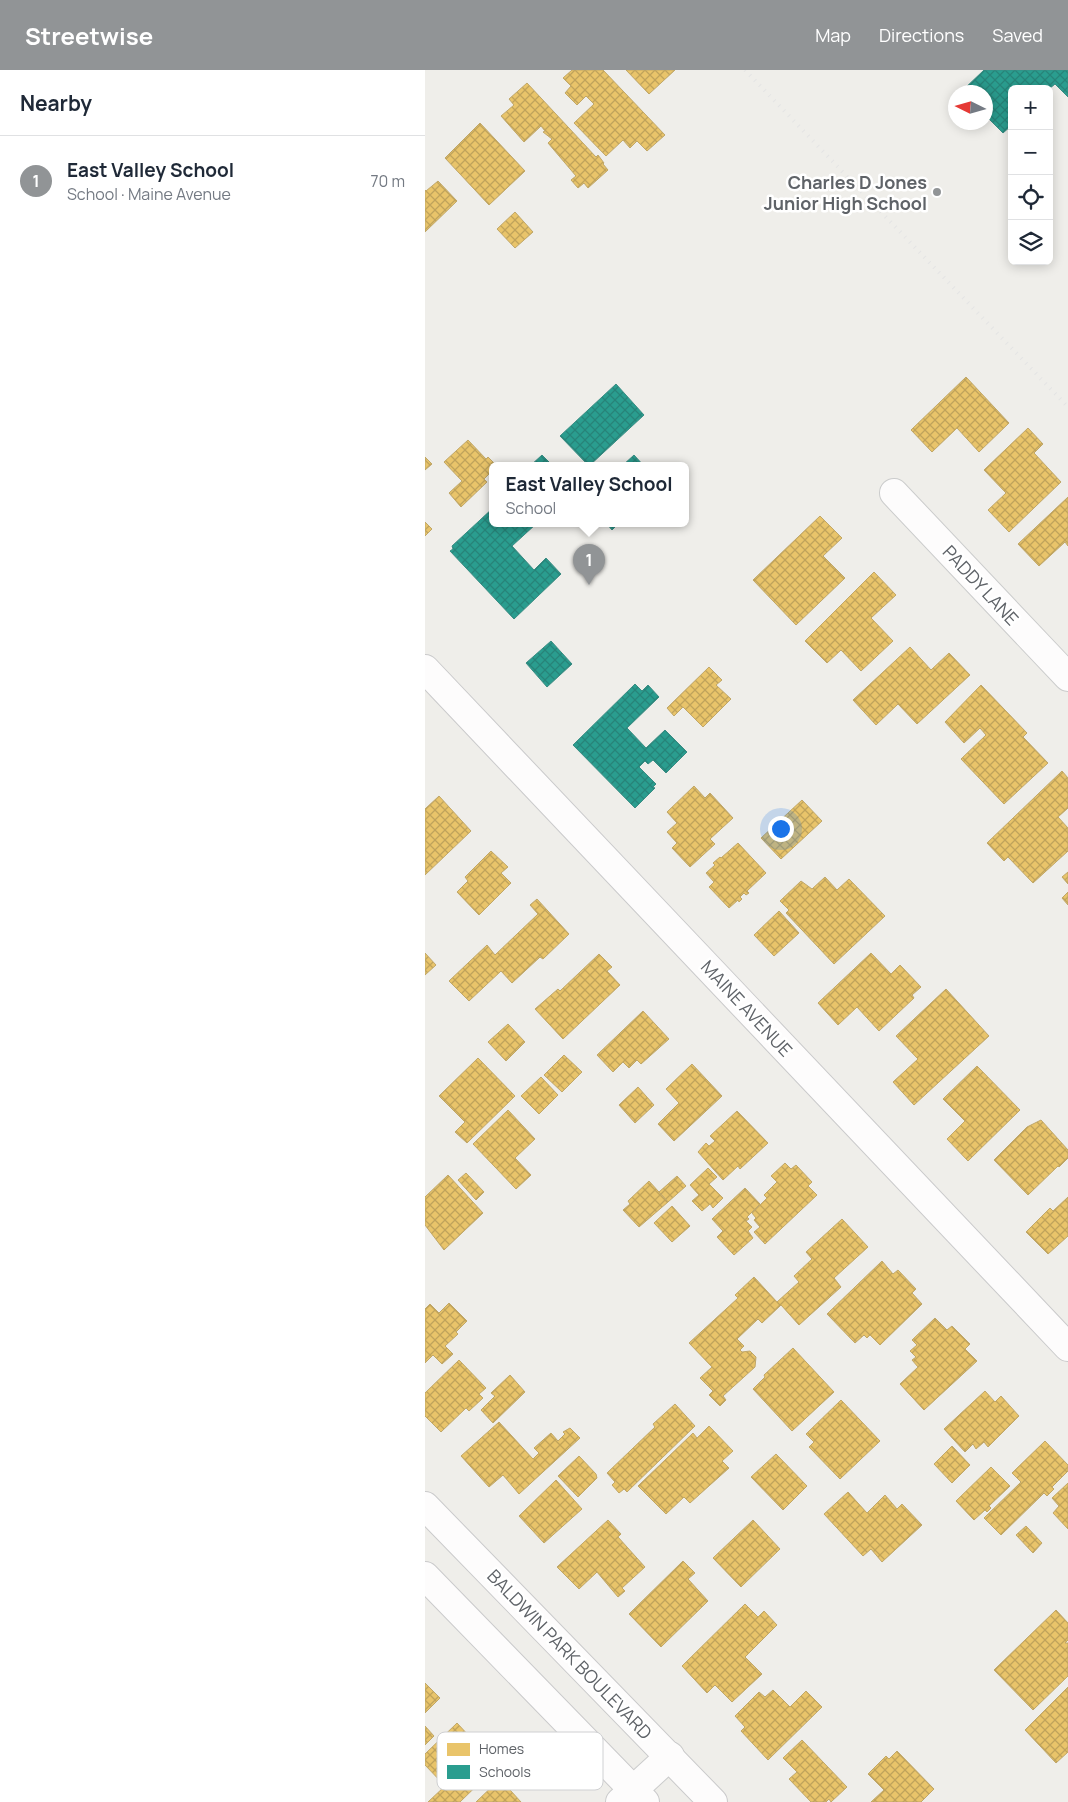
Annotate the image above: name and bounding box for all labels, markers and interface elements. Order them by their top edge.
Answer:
text: Streetwise [25,19,153,52]
text: Map [815,23,851,47]
text: Directions [879,23,964,47]
text: Saved [992,23,1043,47]
north arrow [948,85,993,130]
map controls [1008,85,1053,265]
button: + [1008,85,1053,130]
text: Nearby [20,89,92,117]
button: − [1008,130,1053,175]
text: East Valley School [67,157,234,183]
text: 1 [32,170,40,192]
text: 70 m [370,170,405,192]
place label: Charles D Jones Junior High School [764,170,927,215]
button: locate [1008,175,1053,220]
text: School · Maine Avenue [67,183,231,205]
marker: Charles D Jones Junior High School [931,186,943,198]
button: layers [1008,220,1053,265]
popup [489,462,689,527]
text: East Valley School [505,471,673,497]
text: School [505,497,556,519]
street label: PADDY LANE [938,540,1024,630]
pin: 1 [573,544,605,585]
your location [768,816,794,842]
street label: MAINE AVENUE [696,955,798,1061]
street label: BALDWIN PARK BOULEVARD [482,1564,658,1744]
legend [437,1732,603,1790]
text: Homes [479,1739,524,1758]
text: Schools [479,1762,531,1781]

